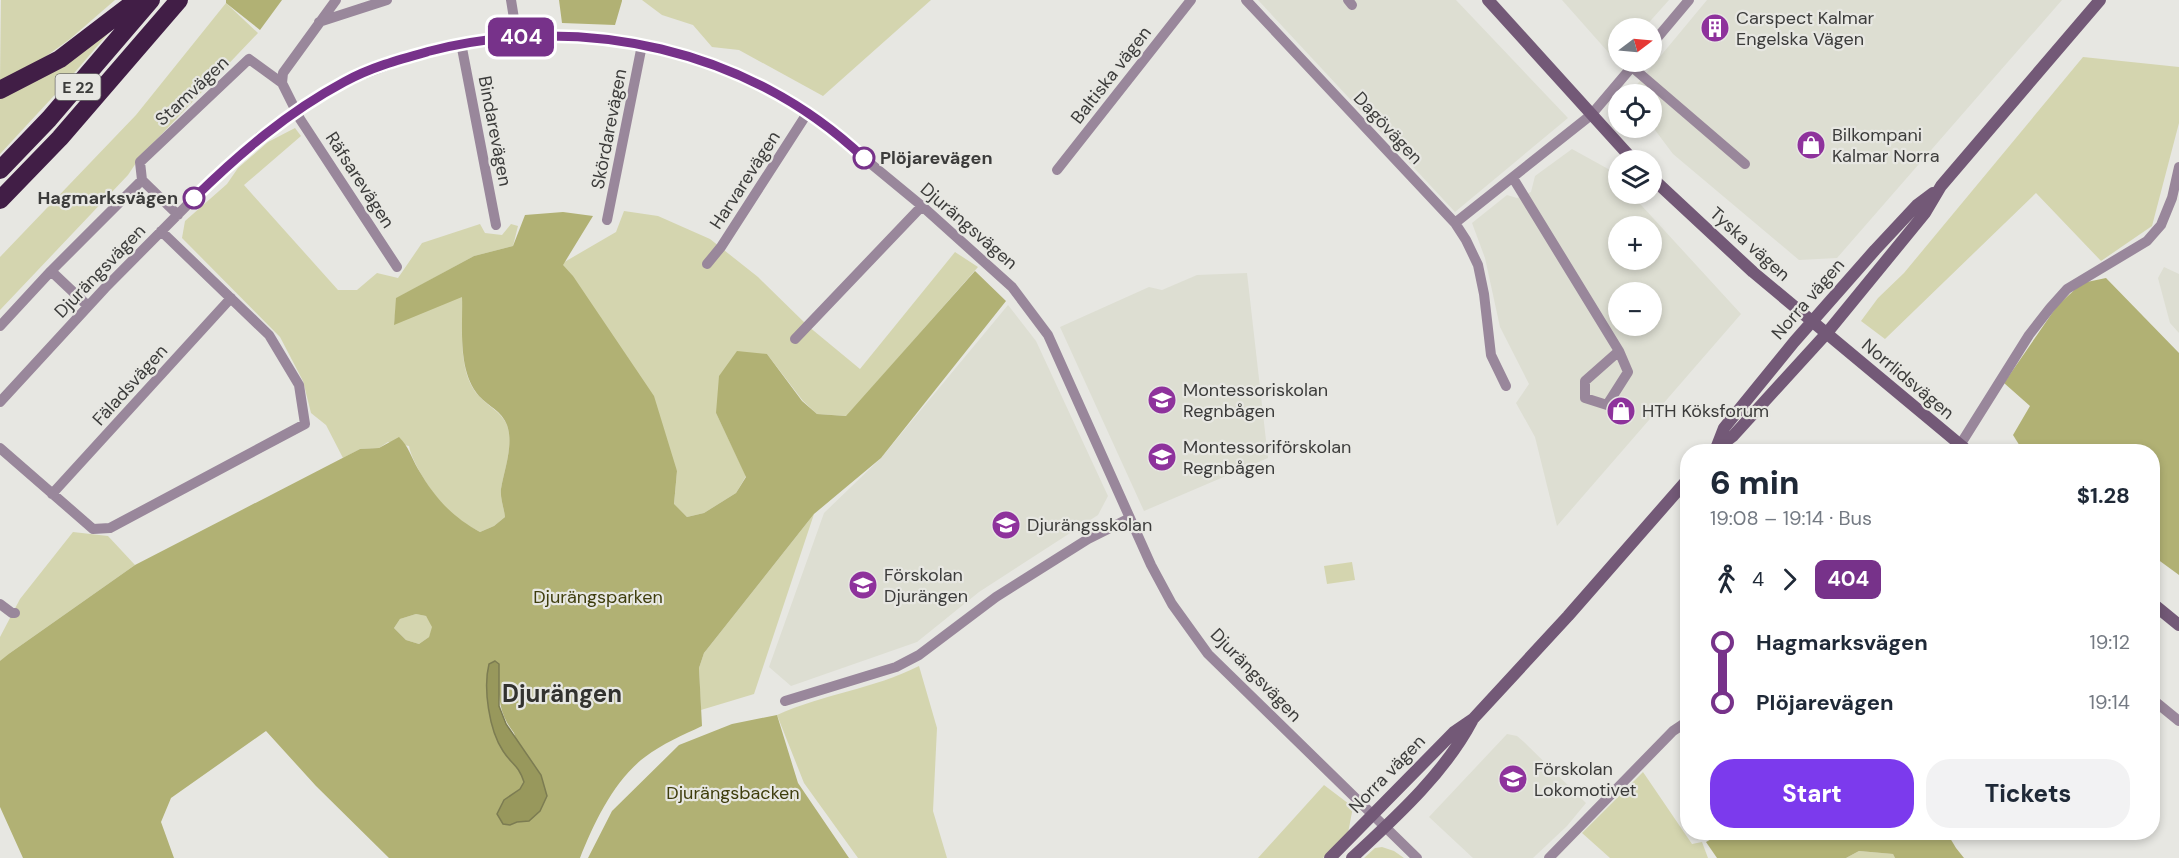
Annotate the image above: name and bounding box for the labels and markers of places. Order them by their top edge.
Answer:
place label: Carspect Kalmar Engelska Vägen [1736,6,1875,51]
building icon: Carspect Kalmar Engelska Vägen [1699,12,1731,44]
place label: Bilkompani Kalmar Norra [1832,123,1939,168]
shop icon: Bilkompani Kalmar Norra [1795,129,1827,161]
place label: Plöjarevägen [880,146,993,170]
marker: Plöjarevägen [853,147,875,169]
place label: Hagmarksvägen [37,186,178,210]
marker: Hagmarksvägen [183,187,205,209]
place label: Montessoriskolan Regnbågen [1183,378,1328,423]
school or university icon: Montessoriskolan Regnbågen [1146,384,1178,416]
shop icon: HTH Köksforum [1605,395,1637,427]
place label: HTH Köksforum [1642,399,1769,423]
place label: Montessoriförskolan Regnbågen [1183,435,1351,480]
school or university icon: Montessoriförskolan Regnbågen [1146,441,1178,473]
school or university icon: Djurängsskolan [990,509,1022,541]
place label: Djurängsskolan [1027,513,1152,537]
place label: Förskolan Djurängen [884,563,968,608]
school or university icon: Förskolan Djurängen [847,569,879,601]
place label: Förskolan Lokomotivet [1534,757,1637,802]
school or university icon: Förskolan Lokomotivet [1497,763,1529,795]

